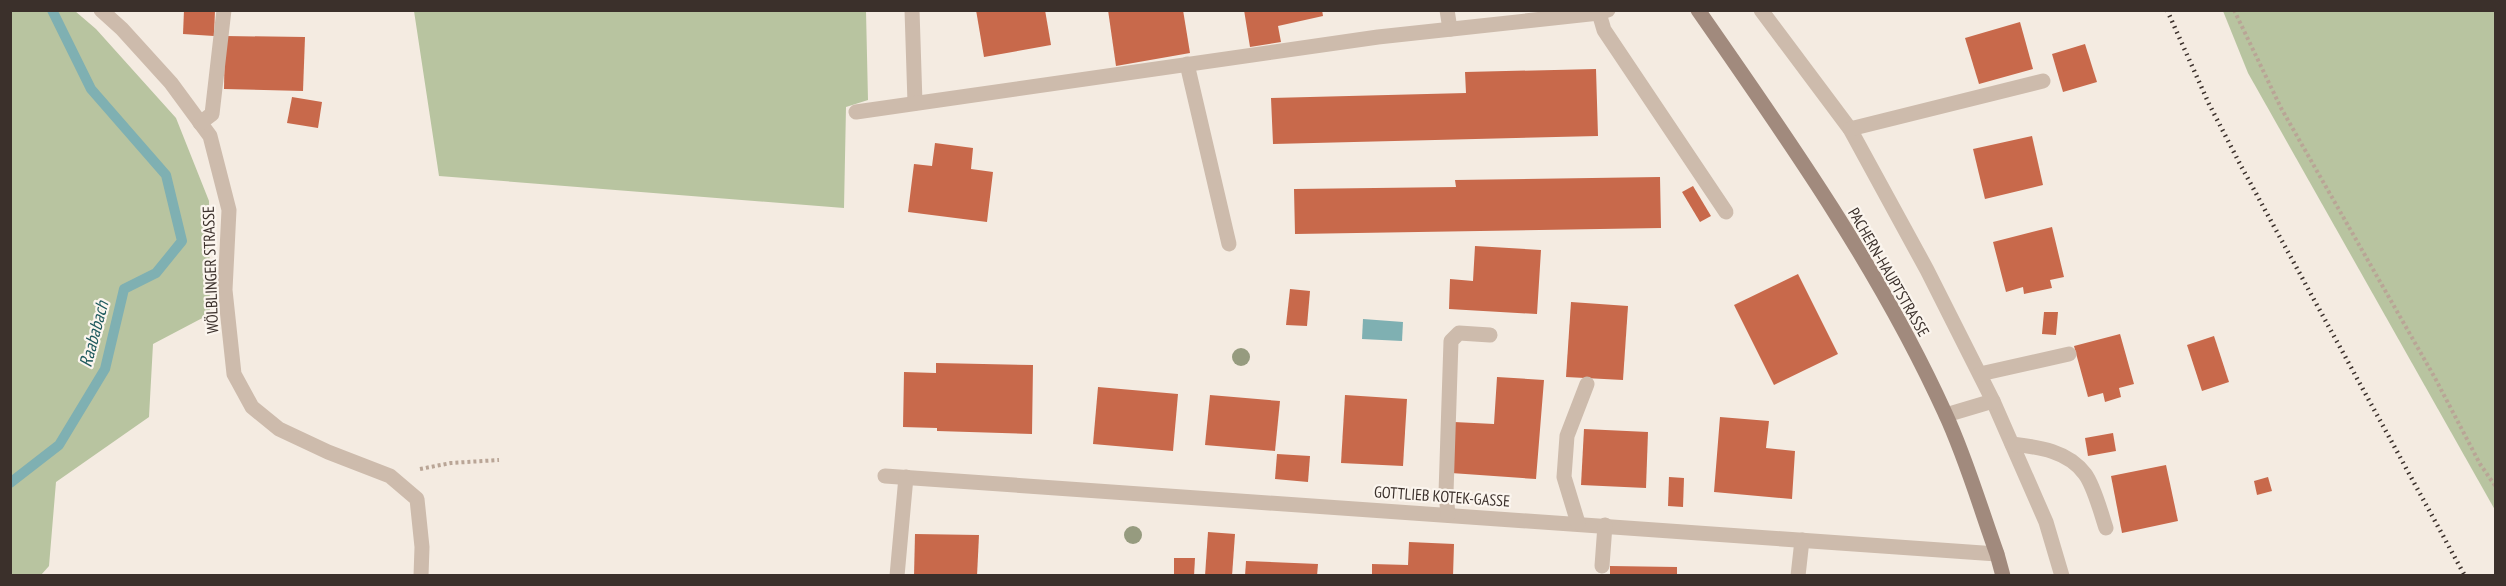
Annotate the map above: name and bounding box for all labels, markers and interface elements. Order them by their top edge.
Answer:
street label: PACHERN-HAUPTSTRASSE [1844,204,1934,340]
street label: WÖLBLINGER STRASSE [198,206,222,334]
water label: Raababach [74,297,114,369]
street label: GOTTLIEB KOTEK-GASSE [1373,481,1511,511]

